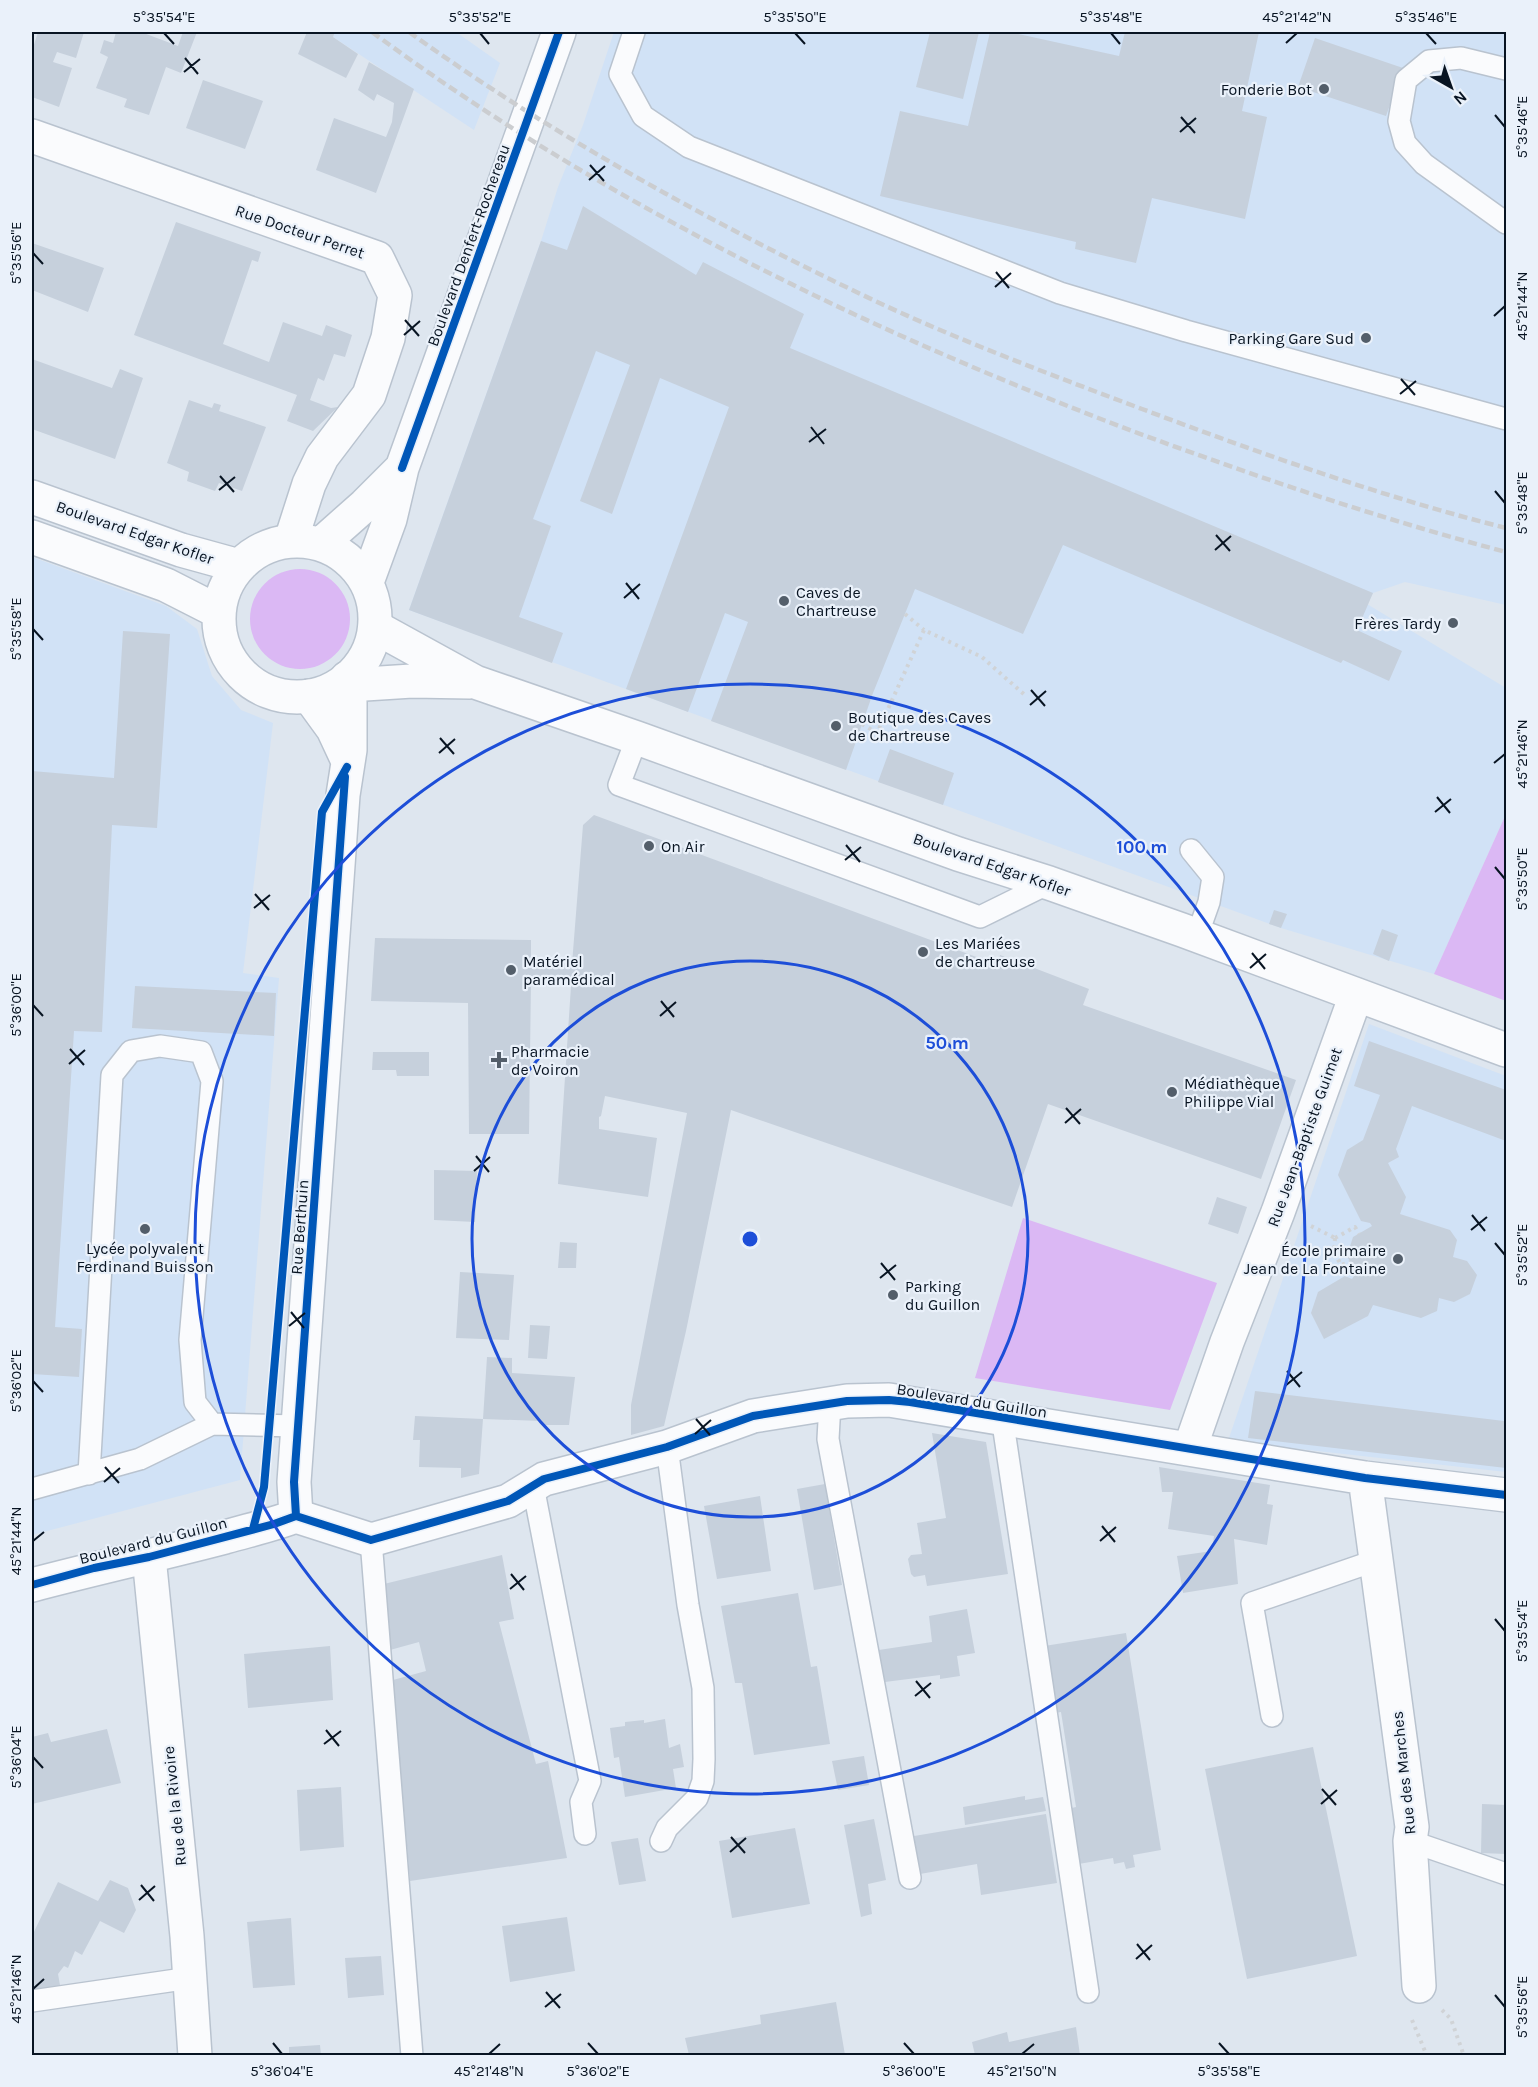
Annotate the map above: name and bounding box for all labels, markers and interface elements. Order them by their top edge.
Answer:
text: 5°35'54"E [133,8,195,26]
text: 5°35'52"E [448,8,512,26]
text: 5°35'50"E [763,8,827,26]
text: 5°35'48"E [1079,8,1143,26]
text: 45°21'42"N [1262,8,1332,26]
text: 5°35'46"E [1395,8,1457,26]
north arrow [1421,57,1481,117]
place label: Fonderie Bot [1221,80,1312,99]
marker: Fonderie Bot [1317,82,1331,96]
text: N [1450,87,1471,109]
text: 5°35'46"E [1513,96,1531,158]
street label: Boulevard Denfert-Rochereau [423,142,514,349]
street label: Rue Docteur Perret [233,200,367,263]
text: 5°35'56"E [7,222,25,285]
text: 45°21'44"N [1513,271,1531,341]
place label: Parking Gare Sud [1229,329,1354,348]
marker: Parking Gare Sud [1359,331,1373,345]
text: 5°35'48"E [1513,471,1531,535]
street label: Boulevard Edgar Kofler [54,497,216,568]
place label: Caves de Chartreuse [796,583,876,620]
marker: Caves de Chartreuse [777,594,791,608]
text: 5°35'58"E [7,597,25,661]
place label: Frères Tardy [1354,614,1442,633]
marker: Frères Tardy [1446,616,1460,630]
place label: Boutique des Caves de Chartreuse [848,708,991,745]
marker: Boutique des Caves de Chartreuse [829,719,843,733]
text: 45°21'46"N [1513,719,1531,789]
street label: Boulevard Edgar Kofler [911,829,1073,900]
text: 100 m [1117,836,1167,858]
place label: On Air [661,837,705,856]
marker: On Air [642,839,656,853]
text: 5°35'50"E [1513,847,1531,911]
place label: Les Mariées de chartreuse [935,934,1035,971]
marker: Les Mariées de chartreuse [916,945,930,959]
place label: Matériel paramédical [523,952,615,989]
marker: Matériel paramédical [504,963,518,977]
text: 5°36'00"E [7,973,25,1037]
text: 50 m [925,1032,969,1054]
place label: Pharmacie de Voiron [511,1042,589,1079]
street label: Rue Jean-Baptiste Guimet [1263,1045,1346,1229]
marker: Pharmacie de Voiron [492,1053,506,1067]
place label: Médiathèque Philippe Vial [1184,1074,1280,1111]
marker: Médiathèque Philippe Vial [1165,1085,1179,1099]
street label: Rue Berthuin [287,1179,312,1275]
marker: Lycée polyvalent Ferdinand Buisson [138,1222,152,1236]
text: 5°35'52"E [1513,1223,1531,1287]
centre of rings [740,1229,760,1249]
place label: Lycée polyvalent Ferdinand Buisson [76,1239,214,1276]
place label: École primaire Jean de La Fontaine [1244,1241,1386,1278]
marker: École primaire Jean de La Fontaine [1391,1252,1405,1266]
place label: Parking du Guillon [905,1277,980,1314]
marker: Parking du Guillon [886,1288,900,1302]
text: 5°36'02"E [7,1349,25,1413]
street label: Boulevard du Guillon [895,1379,1049,1422]
text: 45°21'44"N [7,1506,25,1576]
street label: Boulevard du Guillon [77,1513,229,1568]
text: 5°35'54"E [1513,1600,1531,1662]
street label: Rue des Marches [1388,1710,1419,1836]
text: 5°36'04"E [7,1725,25,1789]
street label: Rue de la Rivoire [159,1745,190,1867]
text: 45°21'46"N [7,1954,25,2024]
text: 5°35'56"E [1513,1976,1531,2039]
text: 5°36'04"E [250,2062,314,2080]
text: 45°21'48"N [454,2062,524,2080]
text: 5°36'02"E [566,2062,630,2080]
text: 5°36'00"E [882,2062,946,2080]
text: 45°21'50"N [987,2062,1057,2080]
text: 5°35'58"E [1197,2062,1261,2080]

